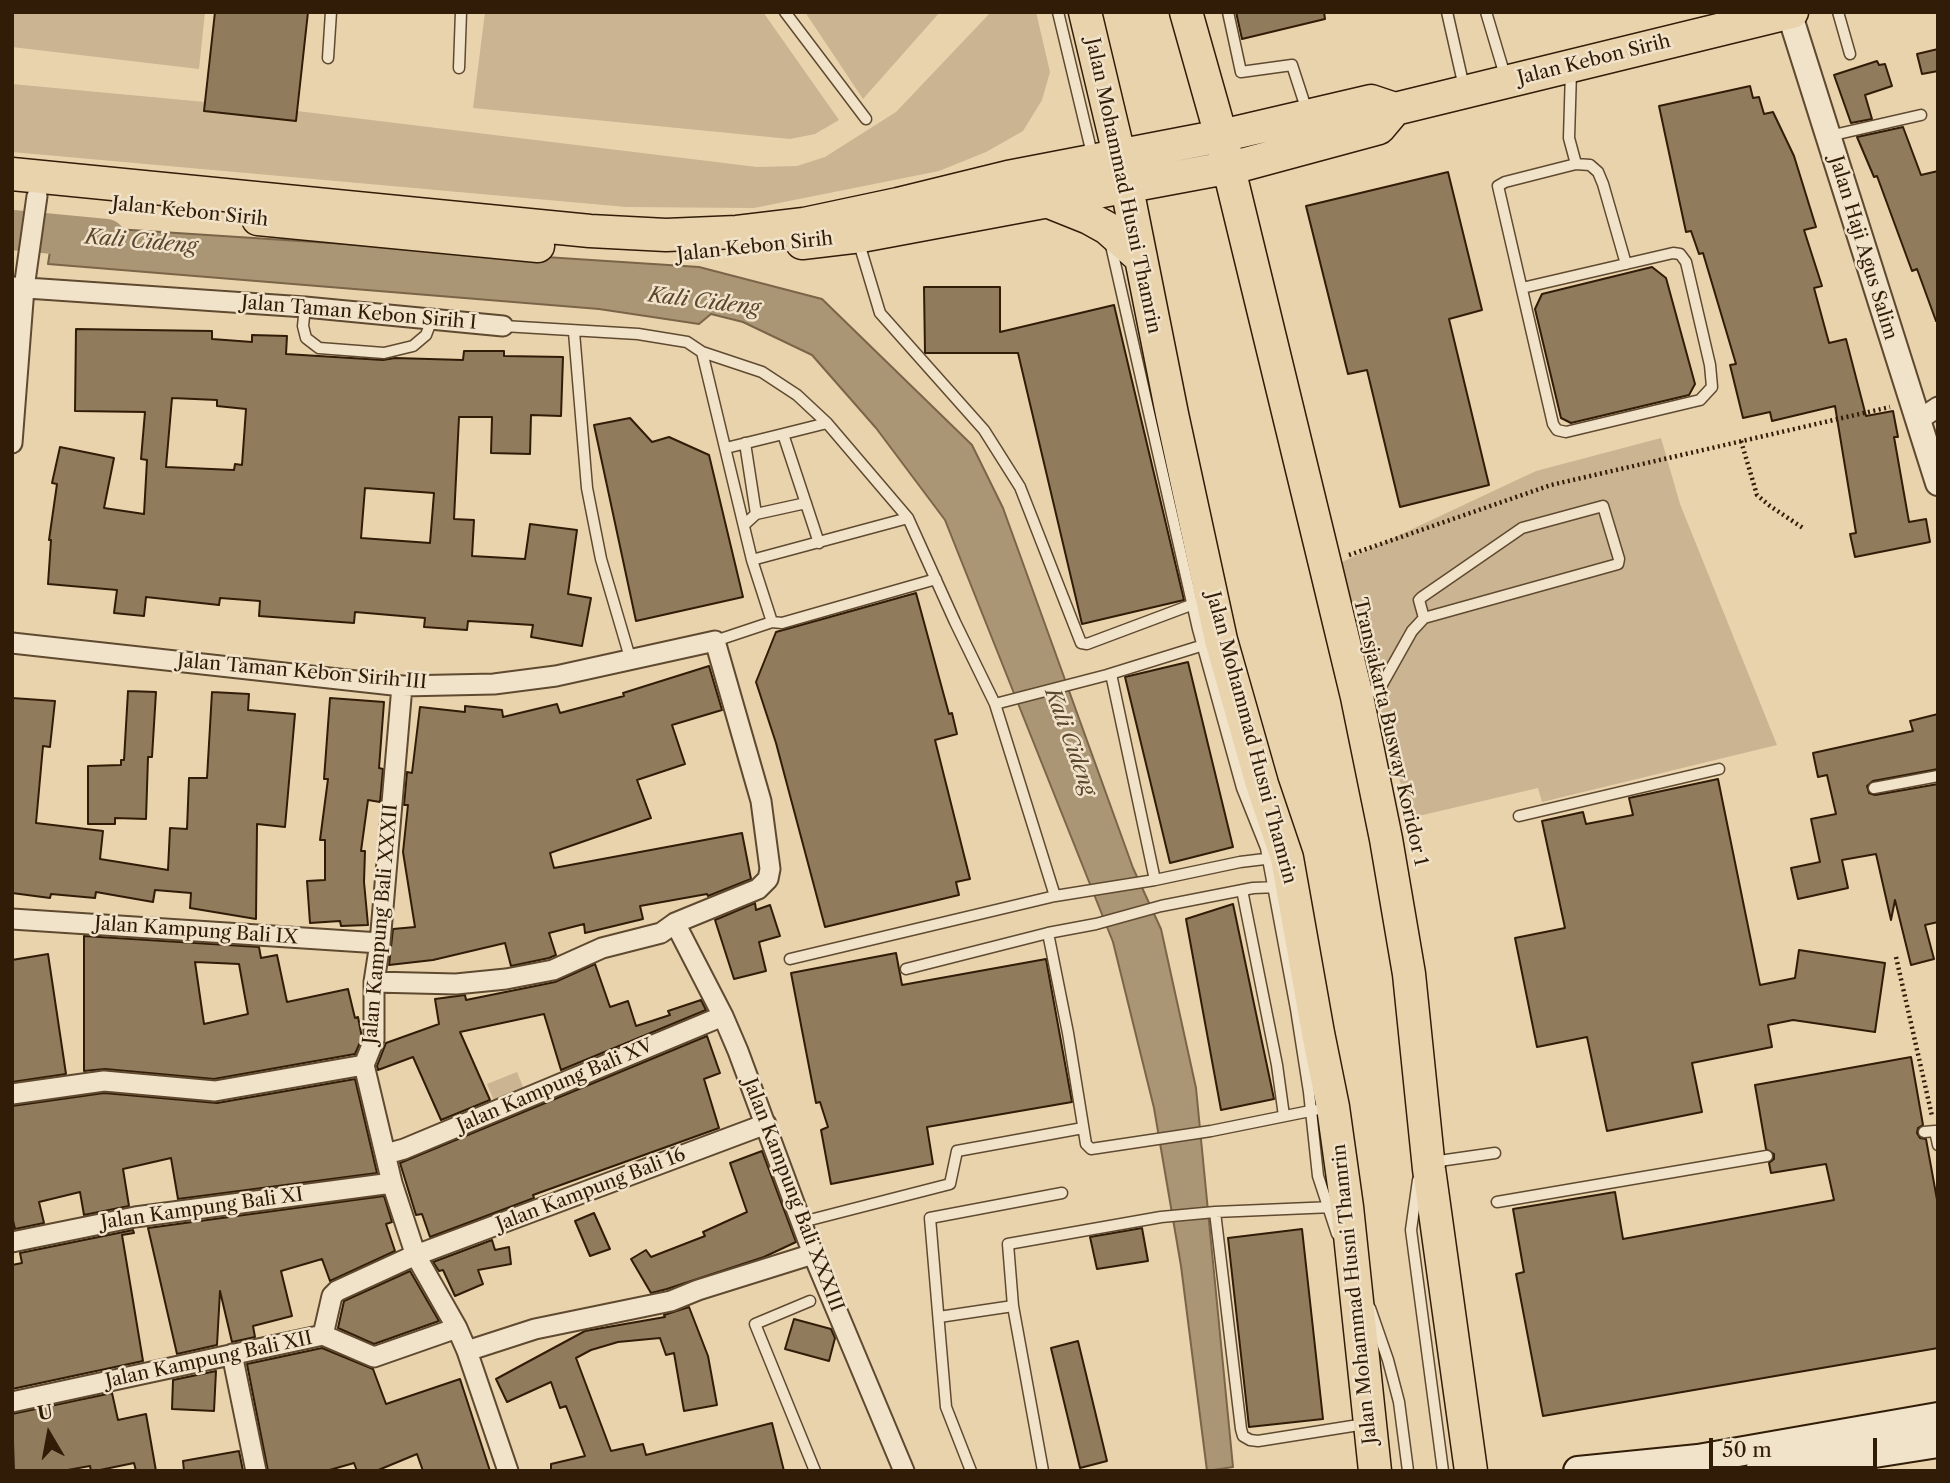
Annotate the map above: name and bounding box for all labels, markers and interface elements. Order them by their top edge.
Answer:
street label: Jalan Kebon Sirih [1515,30,1673,90]
street label: Jalan Mohammad Husni Thamrin [1080,36,1166,336]
street label: Jalan Haji Agus Salim [1824,153,1902,343]
street label: Jalan Kebon Sirih [111,192,269,232]
water label: Kali Cideng [84,225,198,259]
street label: Jalan Kebon Sirih [676,227,834,267]
water label: Kali Cideng [647,283,761,321]
street label: Jalan Taman Kebon Sirih I [240,291,478,335]
street label: Jalan Mohammad Husni Thamrin [1201,589,1301,887]
street label: Transjakarta Busway Koridor 1 [1348,596,1432,868]
street label: Jalan Taman Kebon Sirih III [176,650,428,694]
water label: Kali Cideng [1039,685,1101,799]
street label: Jalan Kampung Bali XXXII [359,803,403,1045]
street label: Jalan Kampung Bali IX [94,913,298,949]
street label: Jalan Kampung Bali XV [454,1034,656,1138]
street label: Jalan Kampung Bali XXXIII [738,1075,848,1315]
street label: Jalan Kampung Bali 16 [493,1143,689,1237]
street label: Jalan Mohammad Husni Thamrin [1328,1143,1382,1445]
street label: Jalan Kampung Bali XI [99,1184,305,1234]
street label: Jalan Kampung Bali XII [103,1327,315,1393]
north arrow [14,1399,84,1469]
text: U [36,1400,55,1425]
scale bar [1712,1424,1880,1468]
text: 50 m [1722,1437,1772,1462]

